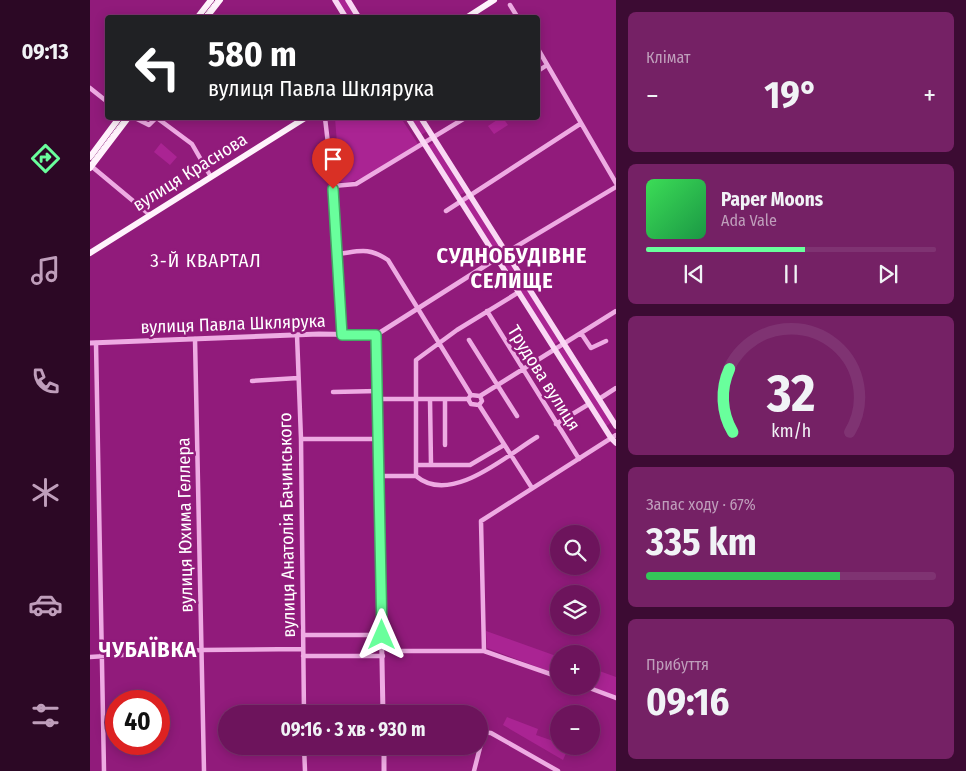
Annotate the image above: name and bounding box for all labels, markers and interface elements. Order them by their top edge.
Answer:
text: 580 m [208,33,297,75]
icon: left [125,35,190,100]
text: 09:13 [21,38,69,65]
text: Клімат [646,48,691,67]
text: 19° [764,72,818,118]
text: вулиця Павла Шклярука [208,75,434,102]
text: − [646,79,659,112]
text: + [923,79,936,112]
street label: вулиця Краснова [129,128,251,216]
pin [312,138,354,189]
icon: directions [28,141,63,176]
icon: arrive [319,145,347,173]
text: Paper Moons [721,188,823,211]
text: Ada Vale [721,211,777,230]
district label: СУДНОБУДІВНЕ СЕЛИЩЕ [437,242,587,294]
district label: 3-Й КВАРТАЛ [150,249,262,272]
icon: music [28,253,63,288]
icon: previous [680,260,708,288]
icon: pause [777,260,805,288]
icon: next [874,260,902,288]
street label: вулиця Павла Шклярука [140,310,326,338]
street label: Трудова вулиця [503,321,585,435]
text: 32 [766,362,815,425]
icon: phone [28,364,63,399]
street label: вулиця Анатолія Бачинського [274,412,300,638]
text: km/h [771,420,811,442]
street label: вулиця Юхима Геллера [172,437,198,613]
icon: climate [28,475,63,510]
text: Запас ходу · 67% [646,495,756,514]
text: 335 km [646,519,757,565]
map controls [550,525,600,755]
button: search [550,525,600,575]
button: layers [550,585,600,635]
icon: car [28,587,63,622]
position arrow [355,608,407,660]
district label: ЧУБАЇВКА [99,636,197,663]
button: + [550,645,600,695]
text: Прибуття [646,655,709,674]
text: 09:16 [646,679,729,725]
speed limit sign: 40 [105,690,170,755]
icon: filters [28,698,63,733]
button: − [550,705,600,755]
text: 09:16 · 3 хв · 930 m [281,718,425,741]

